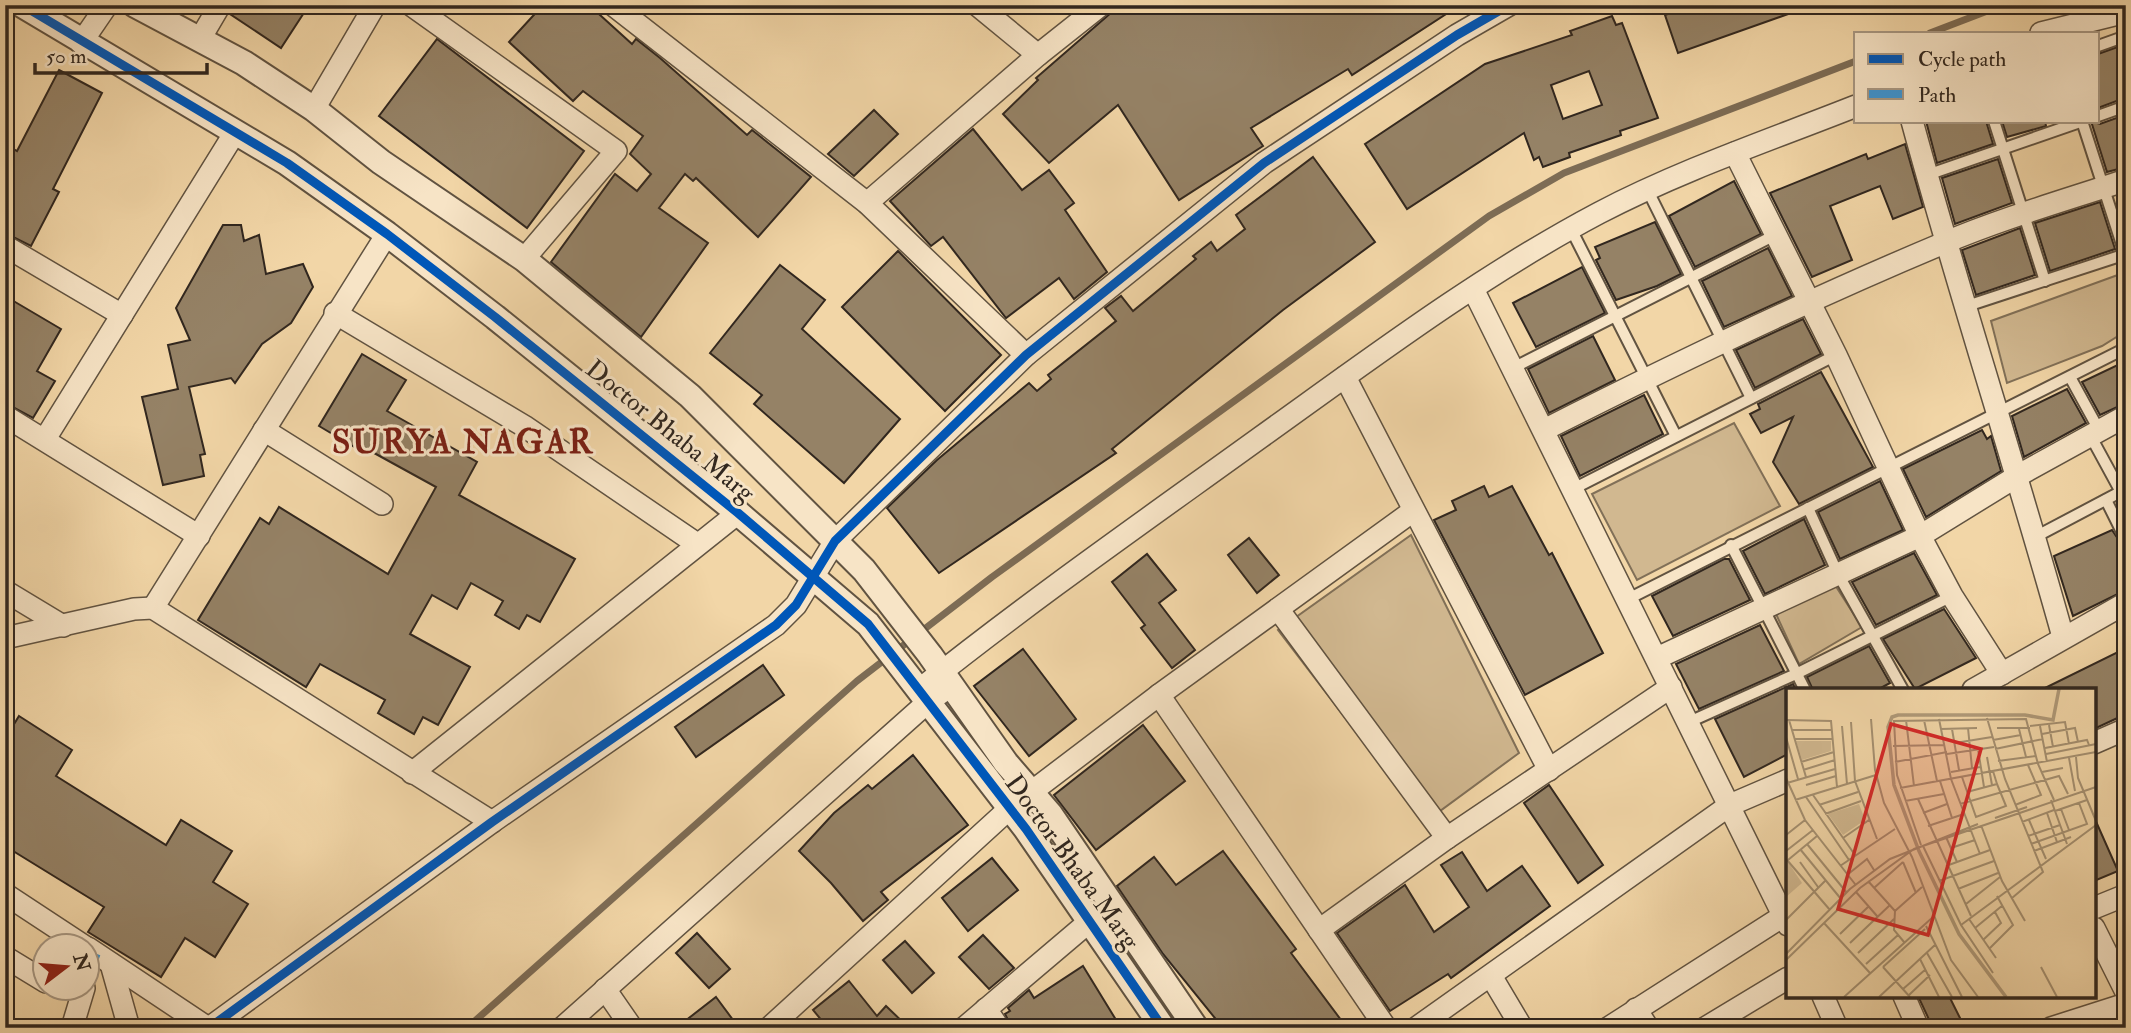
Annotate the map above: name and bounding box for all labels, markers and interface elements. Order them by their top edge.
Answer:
scale bar [35,32,206,76]
legend [1854,32,2100,122]
text: 50 m [46,43,87,70]
text: Cycle path [1918,46,2006,73]
text: Path [1918,82,1956,109]
street label: Doctor Bhaba Marg [579,353,762,510]
district label: SURYA NAGAR [332,422,594,463]
inset map [1786,688,2096,998]
street label: Doctor Bhaba Marg [998,768,1147,957]
north arrow [32,932,102,1002]
text: N [67,950,96,975]

